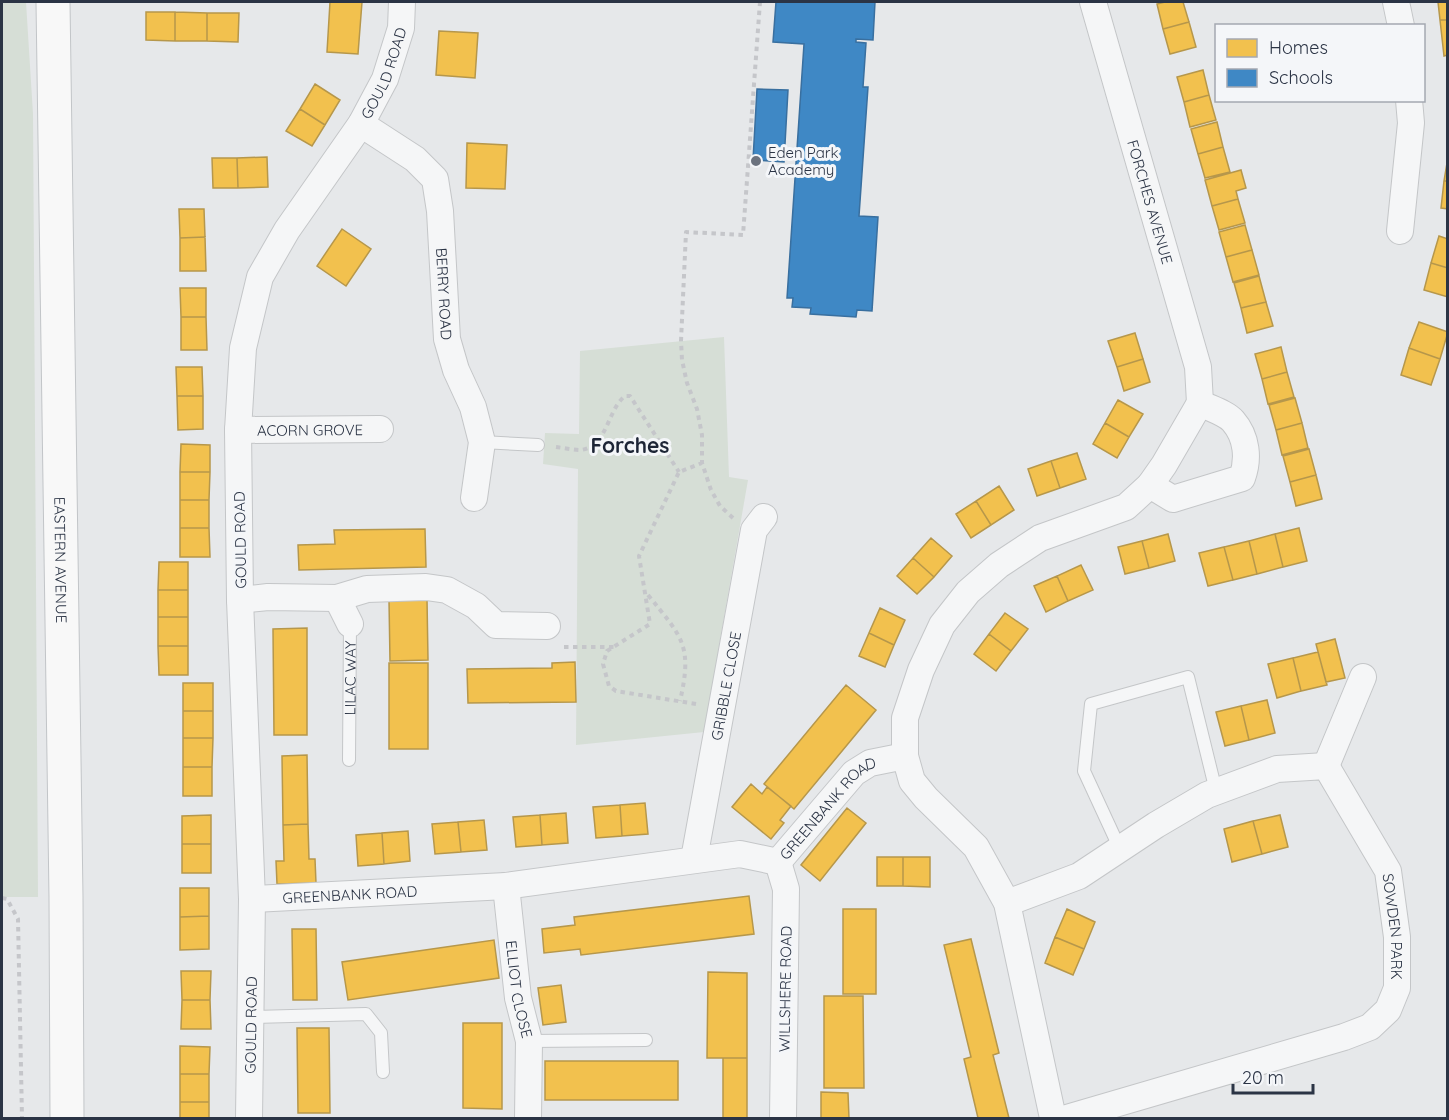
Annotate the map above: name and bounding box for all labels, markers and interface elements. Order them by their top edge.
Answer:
legend [1215,24,1425,102]
street label: GOULD ROAD [356,25,410,122]
text: Homes [1269,36,1328,59]
text: Schools [1269,66,1333,89]
street label: FORCHES AVENUE [1124,138,1177,266]
place label: Eden Park Academy [768,143,839,179]
marker: Eden Park Academy [749,154,763,168]
street label: BERRY ROAD [433,247,457,341]
street label: ACORN GROVE [257,420,363,439]
district label: Forches [591,432,669,458]
street label: GOULD ROAD [230,491,250,589]
street label: EASTERN AVENUE [51,497,72,623]
street label: GRIBBLE CLOSE [706,630,745,742]
street label: LILAC WAY [340,640,359,716]
street label: GREENBANK ROAD [775,753,878,863]
street label: SOWDEN PARK [1379,872,1407,980]
street label: GREENBANK ROAD [282,881,418,907]
street label: WILLSHERE ROAD [774,925,796,1052]
street label: ELLIOT CLOSE [502,939,537,1040]
street label: GOULD ROAD [240,976,260,1074]
scale bar [1233,1057,1312,1095]
text: 20 m [1242,1066,1284,1089]

